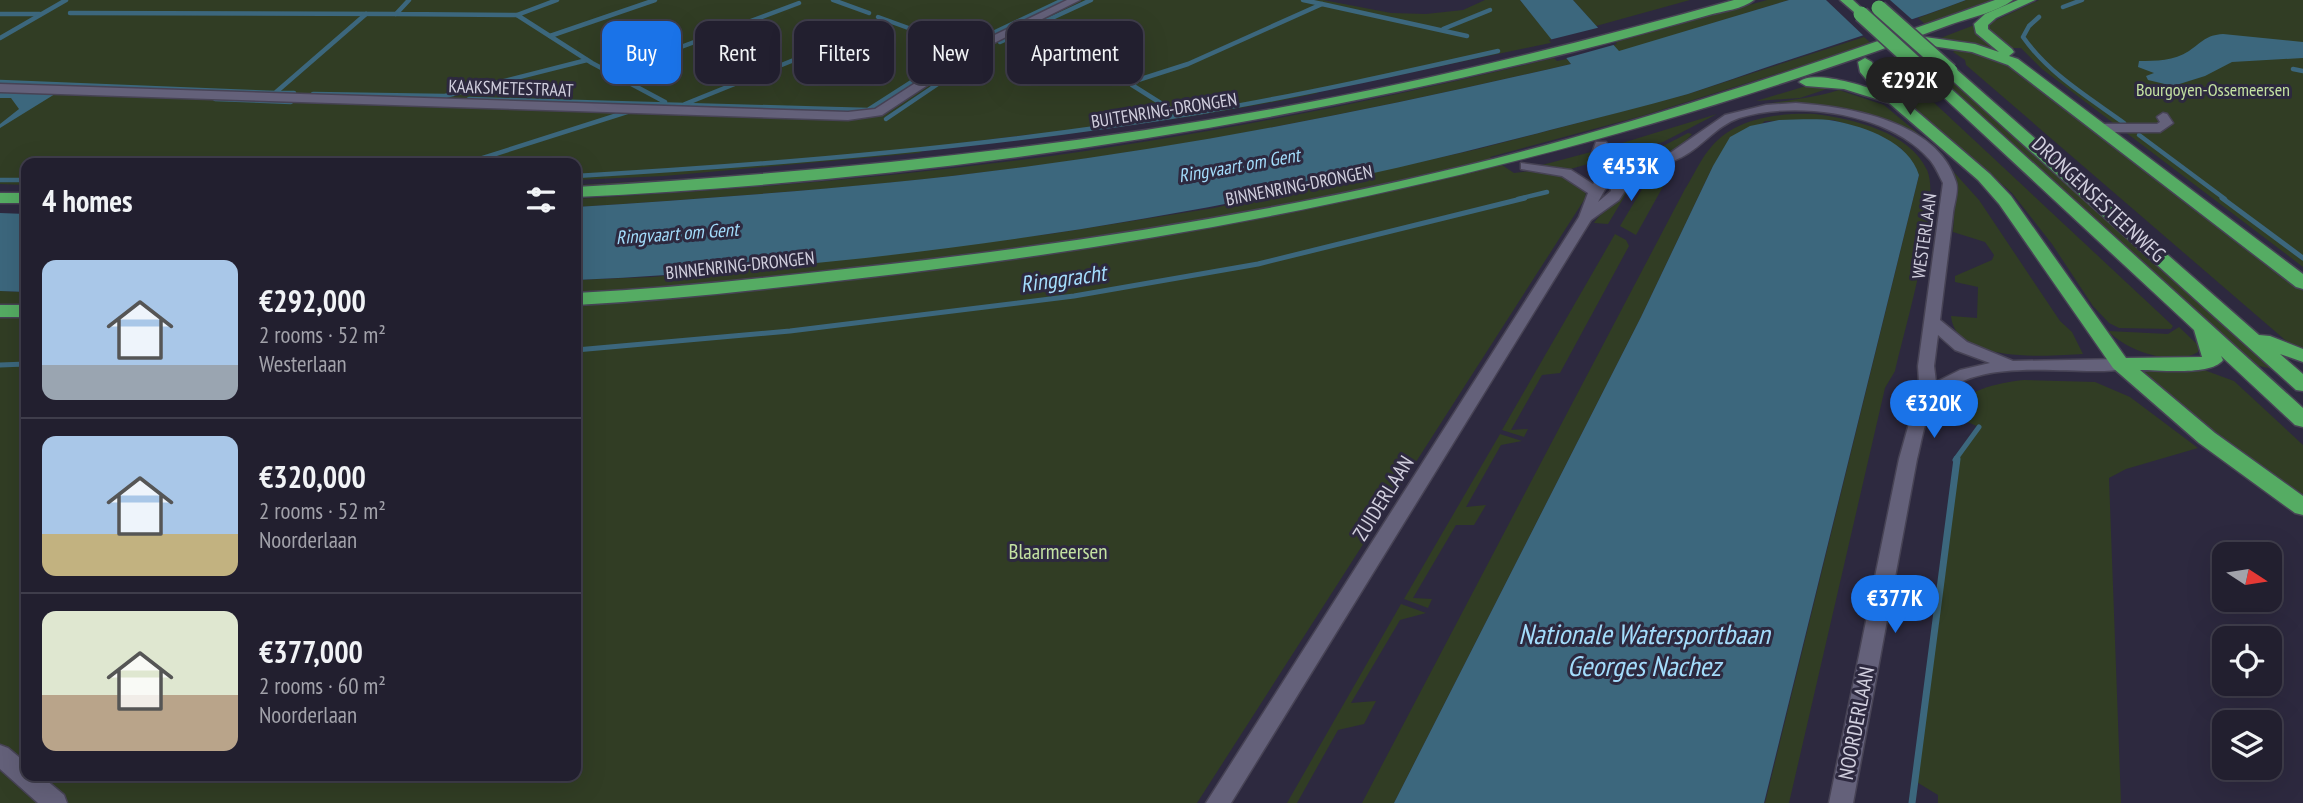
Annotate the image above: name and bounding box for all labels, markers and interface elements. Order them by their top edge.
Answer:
chip: Buy [602,21,681,84]
chip: Rent [695,21,780,84]
chip: Filters [794,21,894,84]
chip: New [908,21,993,84]
chip: Apartment [1007,21,1143,84]
pin: €292K [1861,58,1959,117]
text: €292K [1882,65,1938,94]
street label: KAAKSMETESTRAAT [448,74,574,102]
park label: Bourgoyen-Ossemeersen [2136,78,2290,101]
street label: BUITENRING-DRONGEN [1089,87,1239,133]
street label: DRONGENSESTEENWEG [2026,130,2172,268]
water label: Ringvaart om Gent [1177,142,1304,187]
pin: €453K [1582,144,1680,203]
text: €453K [1603,151,1659,180]
street label: BINNENRING-DRONGEN [1223,159,1375,211]
text: 4 homes [42,181,133,220]
icon: filters [522,181,560,219]
street label: WESTERLAAN [1907,192,1941,280]
water label: Ringvaart om Gent [615,217,742,249]
street label: BINNENRING-DRONGEN [664,246,816,284]
water label: Ringgracht [1018,257,1110,298]
text: €292,000 [259,281,366,320]
icon: home [98,288,182,372]
text: 2 rooms · 52 m² [259,320,386,349]
text: Westerlaan [259,349,347,378]
pin: €320K [1885,380,1983,440]
text: €320K [1906,388,1962,417]
street label: ZUIDERLAAN [1346,450,1420,546]
text: €320,000 [259,457,366,496]
icon: home [98,464,182,548]
text: 2 rooms · 52 m² [259,496,386,525]
text: Noorderlaan [259,525,357,554]
park label: Blaarmeersen [1009,538,1107,565]
north arrow [2212,542,2282,612]
map controls [2212,542,2282,780]
pin: €377K [1846,576,1944,635]
text: €377K [1867,583,1923,612]
water label: Nationale Watersportbaan Georges Nachez [1518,615,1772,684]
button: locate [2212,626,2282,696]
text: €377,000 [259,632,363,671]
icon: home [98,639,182,723]
street label: NOORDERLAAN [1832,664,1880,782]
text: 2 rooms · 60 m² [259,671,386,700]
text: Noorderlaan [259,700,357,729]
button: layers [2212,710,2282,780]

